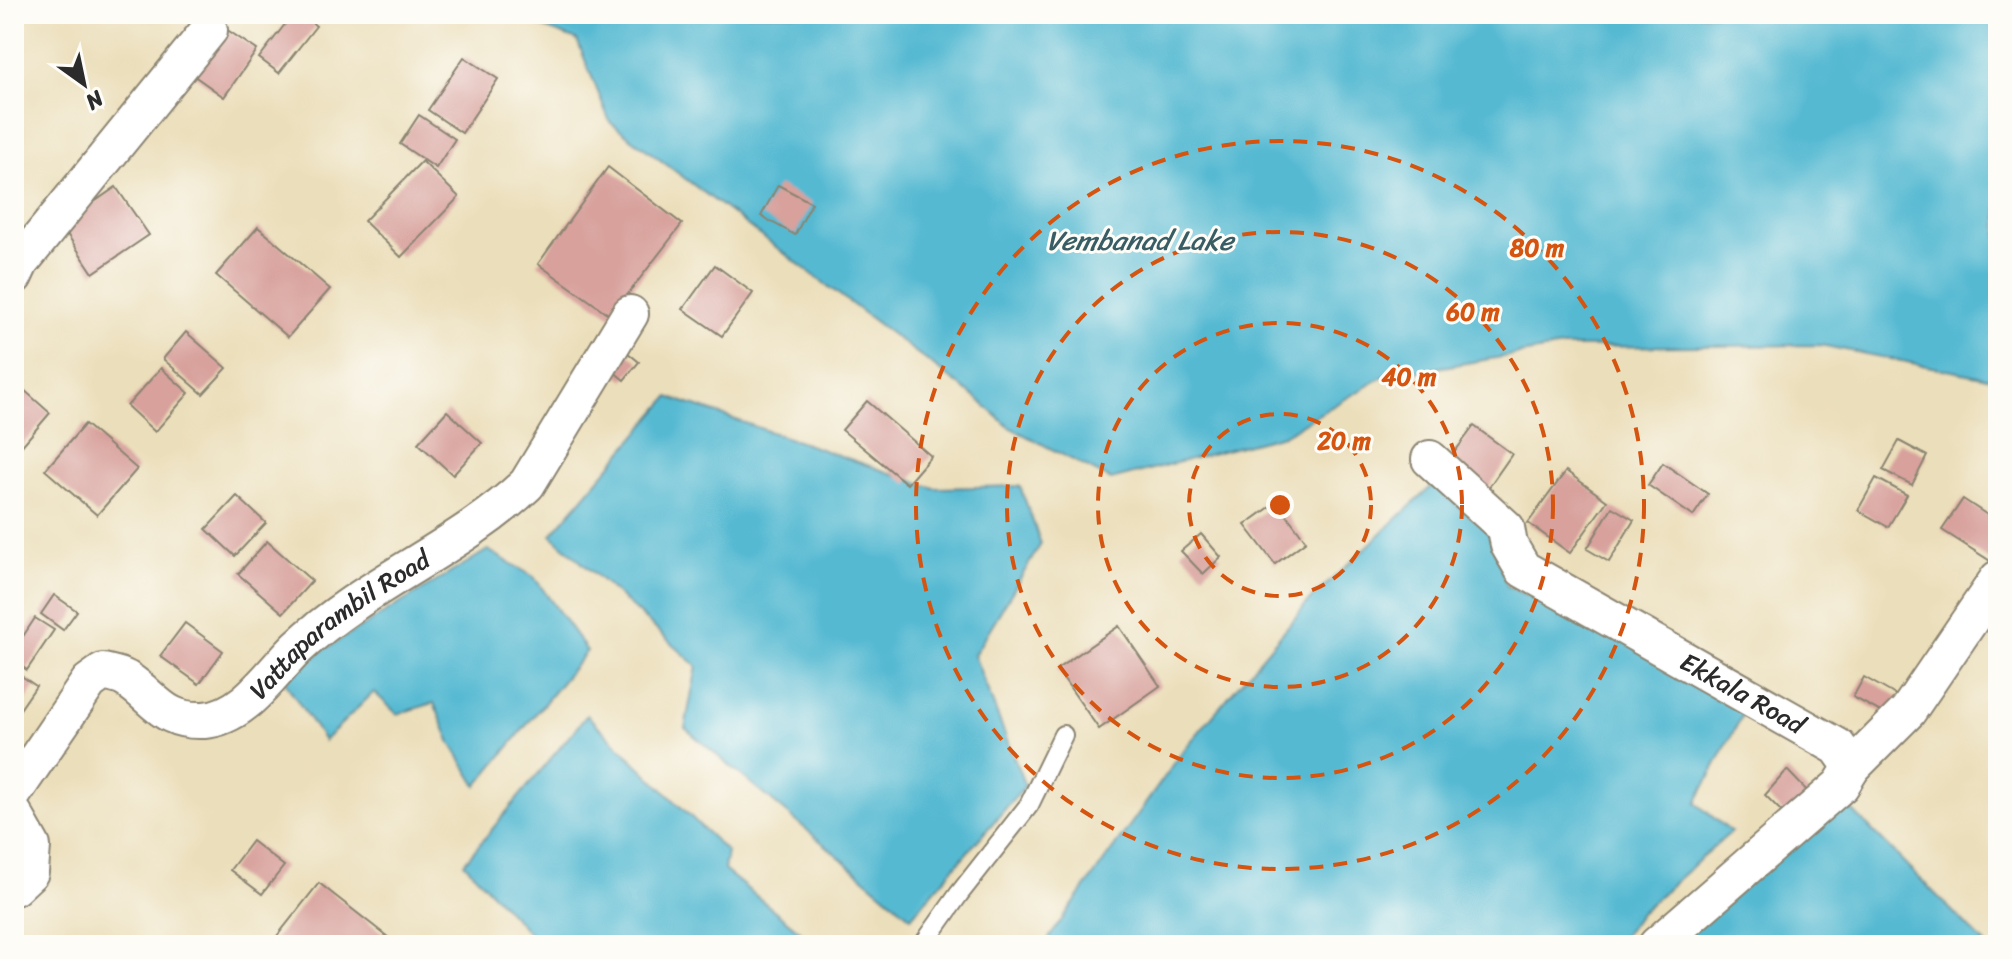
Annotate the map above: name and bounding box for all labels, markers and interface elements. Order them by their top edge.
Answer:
north arrow [44,44,124,124]
text: N [77,79,112,121]
water label: Vembanad Lake [1047,216,1236,265]
text: 80 m [1509,227,1565,269]
text: 60 m [1445,291,1500,333]
text: 40 m [1382,356,1437,398]
text: 20 m [1316,420,1371,462]
centre of rings [1266,491,1294,519]
street label: Vattaparambil Road [238,536,441,711]
street label: Ekkala Road [1671,639,1816,748]

